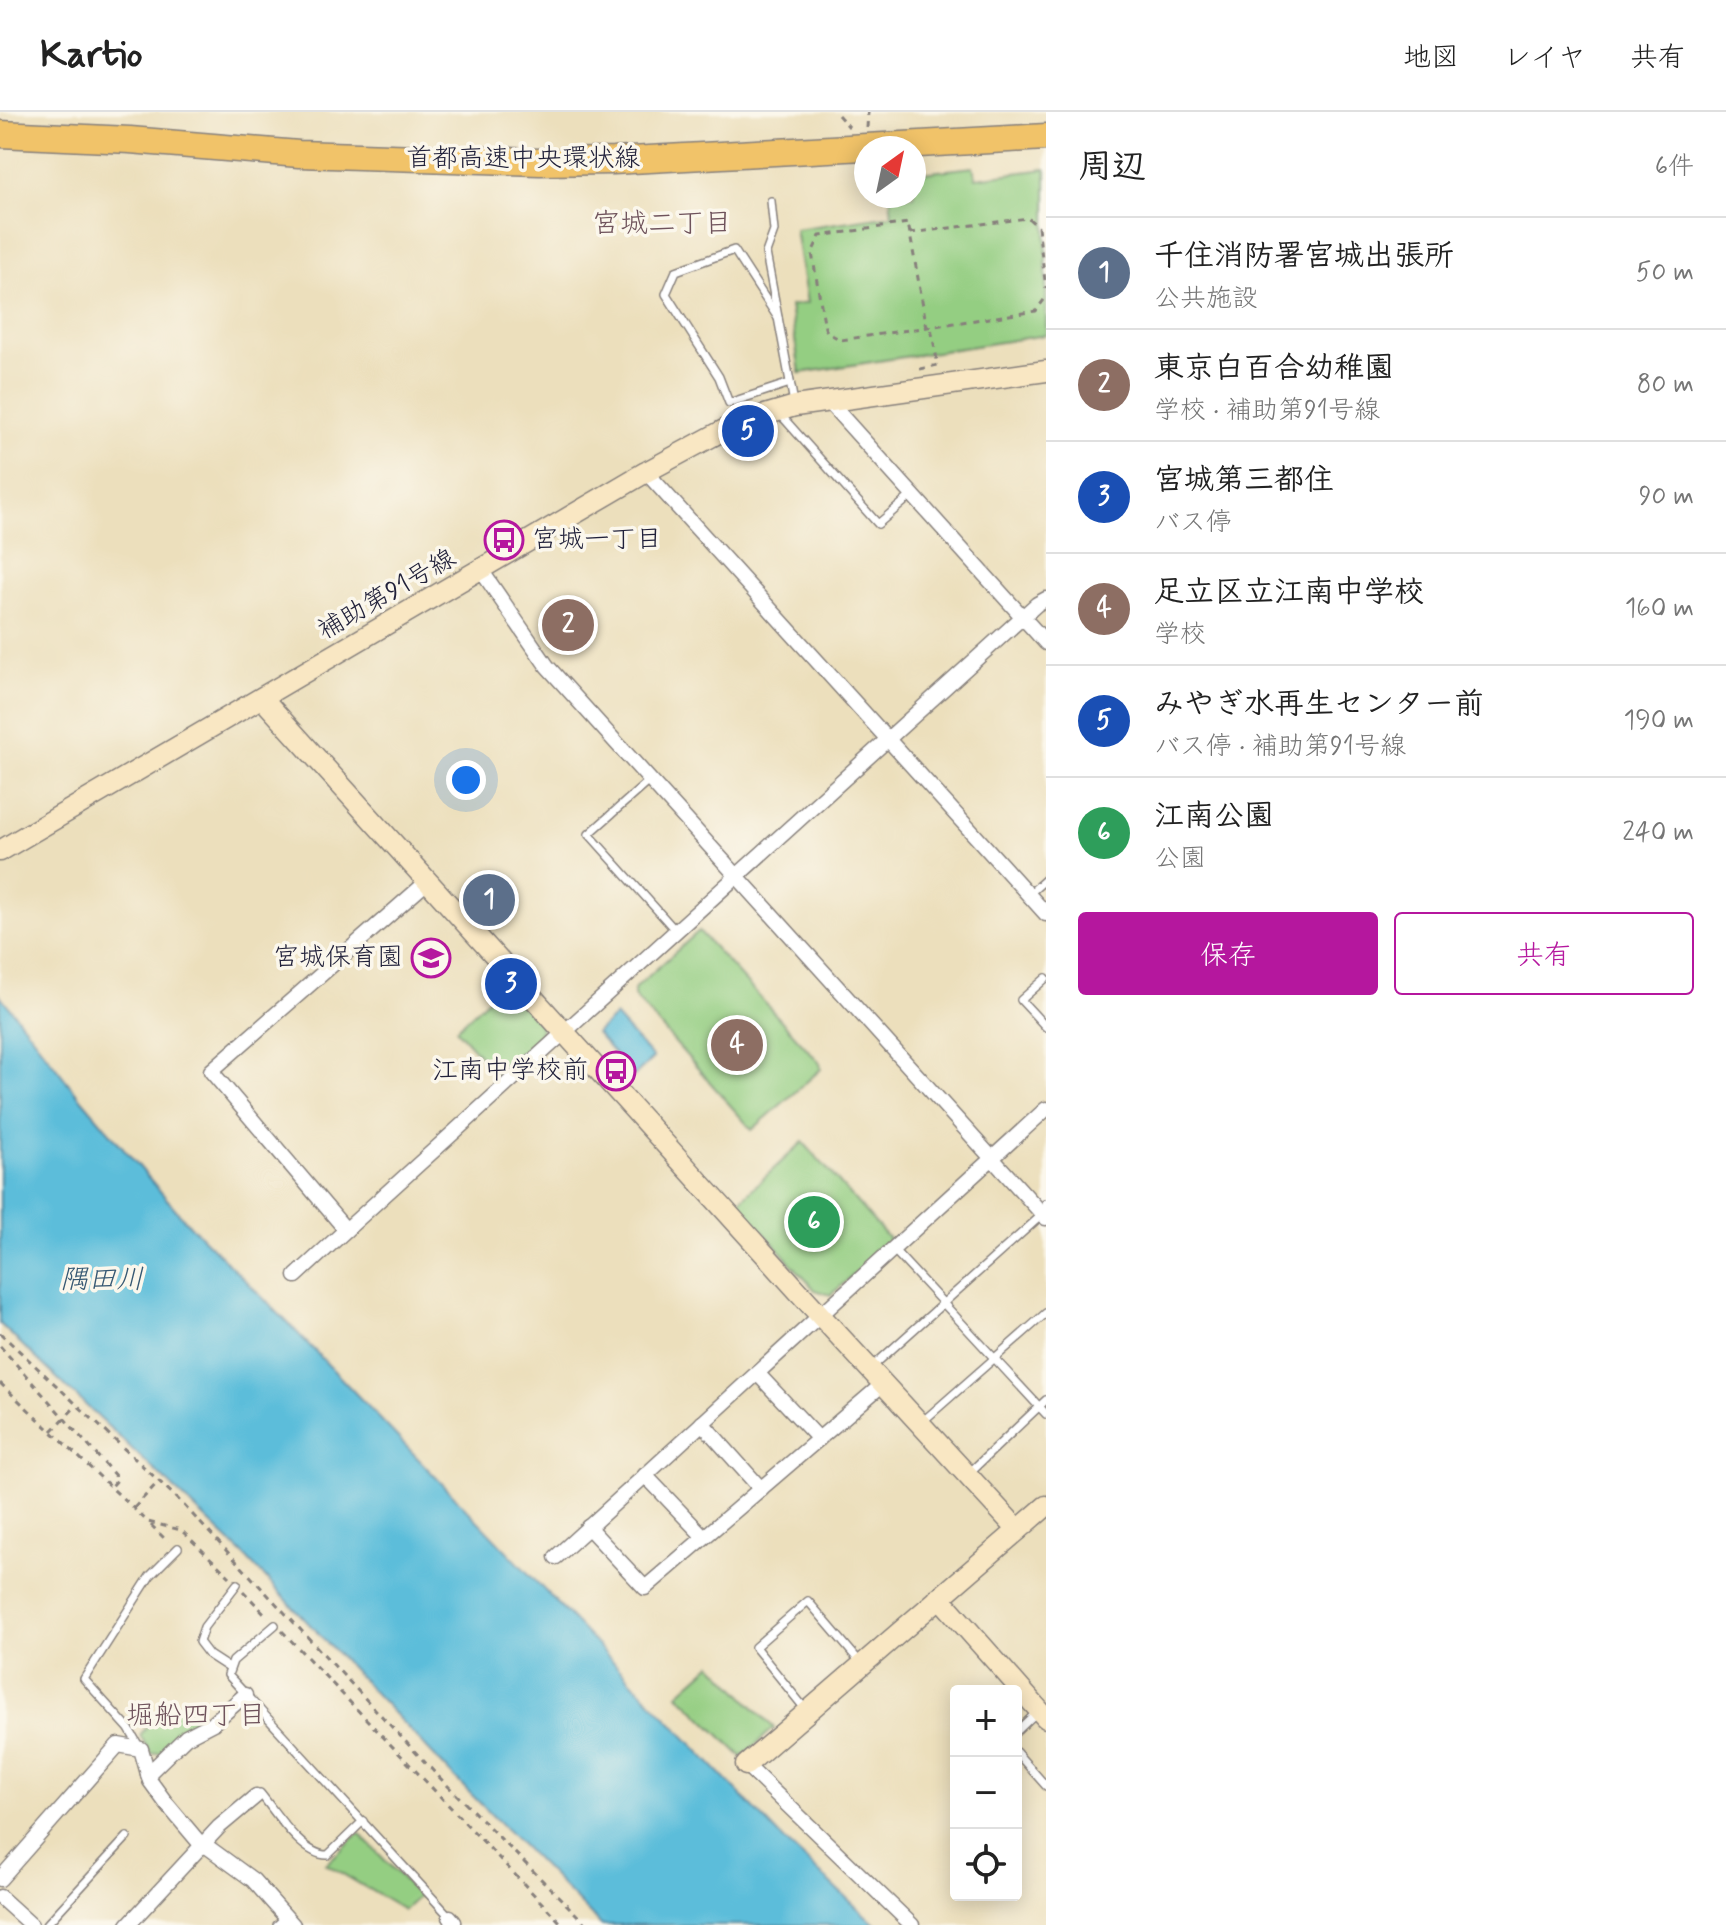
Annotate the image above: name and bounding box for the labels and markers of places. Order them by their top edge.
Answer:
pin: 5 [722,401,774,461]
bus stop icon: 宮城一丁目 [483,519,525,561]
place label: 宮城一丁目 [532,523,662,557]
pin: 2 [542,595,594,655]
pin: 1 [463,870,515,930]
school or university icon: 宮城保育園 [410,937,452,979]
place label: 宮城保育園 [273,941,403,975]
pin: 3 [485,954,537,1014]
pin: 4 [711,1015,763,1075]
bus stop icon: 江南中学校前 [595,1050,637,1092]
place label: 江南中学校前 [432,1054,588,1088]
pin: 6 [788,1192,840,1252]

